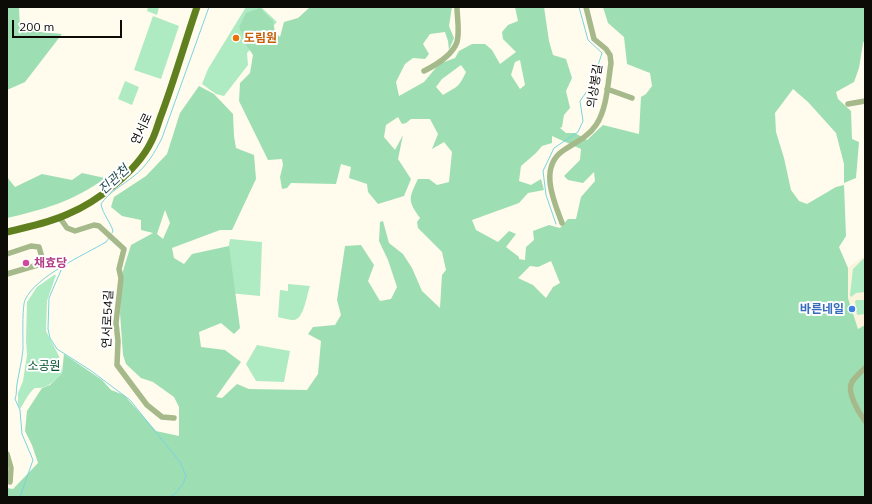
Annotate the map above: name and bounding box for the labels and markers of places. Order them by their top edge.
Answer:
place label: 도림원 [244,31,277,45]
marker: 도림원 [231,33,241,43]
place label: 채효당 [34,256,67,270]
marker: 채효당 [21,258,31,268]
place label: 바른네일 [800,302,844,316]
marker: 바른네일 [847,304,857,314]

